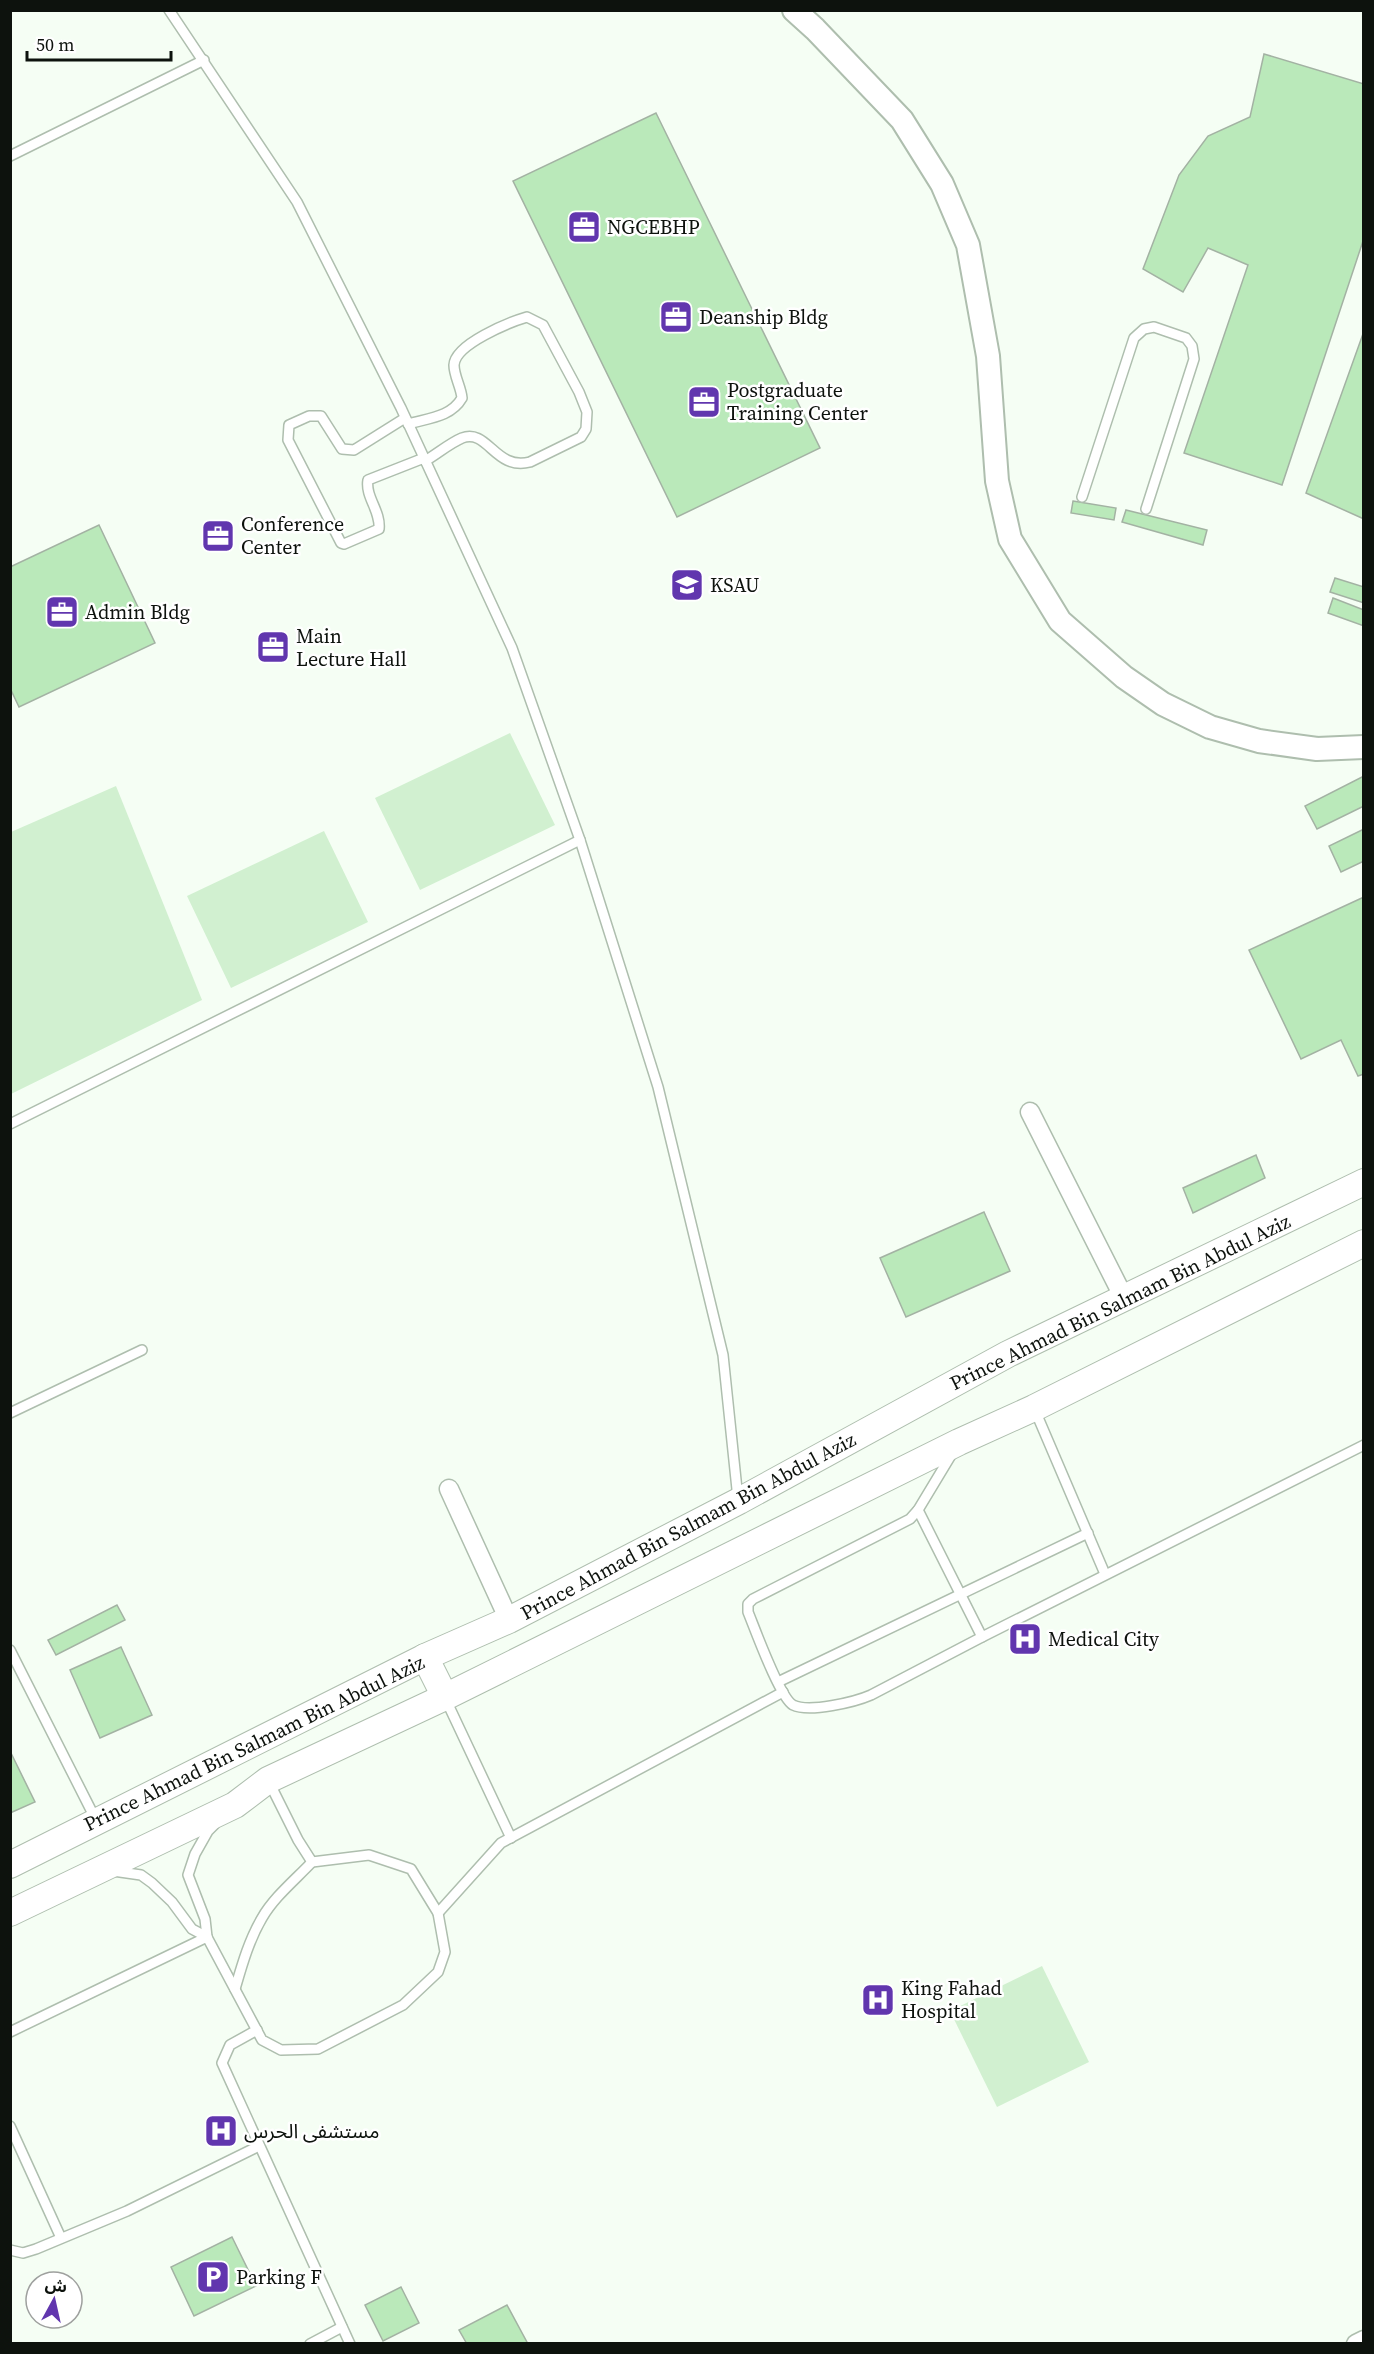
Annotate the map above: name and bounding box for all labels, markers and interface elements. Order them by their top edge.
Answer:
scale bar [27,24,171,62]
text: 50 m [36,32,74,57]
office icon: NGCEBHP [566,209,602,245]
place label: NGCEBHP [607,213,700,241]
office icon: Deanship Bldg [658,299,694,335]
place label: Deanship Bldg [699,303,828,331]
place label: Postgraduate Training Center [727,376,869,427]
office icon: Postgraduate Training Center [686,384,722,420]
place label: Conference Center [241,510,344,561]
office icon: Conference Center [200,518,236,554]
school or university icon: KSAU [669,567,705,603]
place label: KSAU [710,571,760,599]
office icon: Admin Bldg [44,594,80,630]
place label: Admin Bldg [85,598,190,626]
place label: Main Lecture Hall [296,622,407,673]
office icon: Main Lecture Hall [255,629,291,665]
street label: Prince Ahmad Bin Salmam Bin Abdul Aziz [945,1207,1295,1397]
street label: Prince Ahmad Bin Salmam Bin Abdul Aziz [516,1425,860,1627]
hospital icon: Medical City [1007,1621,1043,1657]
place label: Medical City [1048,1625,1160,1653]
street label: Prince Ahmad Bin Salmam Bin Abdul Aziz [79,1648,429,1838]
place label: King Fahad Hospital [901,1974,1003,2025]
hospital icon: King Fahad Hospital [860,1982,896,2018]
hospital icon: مستشفى الحرس [203,2113,239,2149]
place label: مستشفى الحرس [244,2117,379,2145]
parking icon: Parking F [195,2259,231,2295]
place label: Parking F [236,2263,322,2291]
north arrow [24,2270,84,2330]
text: ش [44,2273,69,2298]

